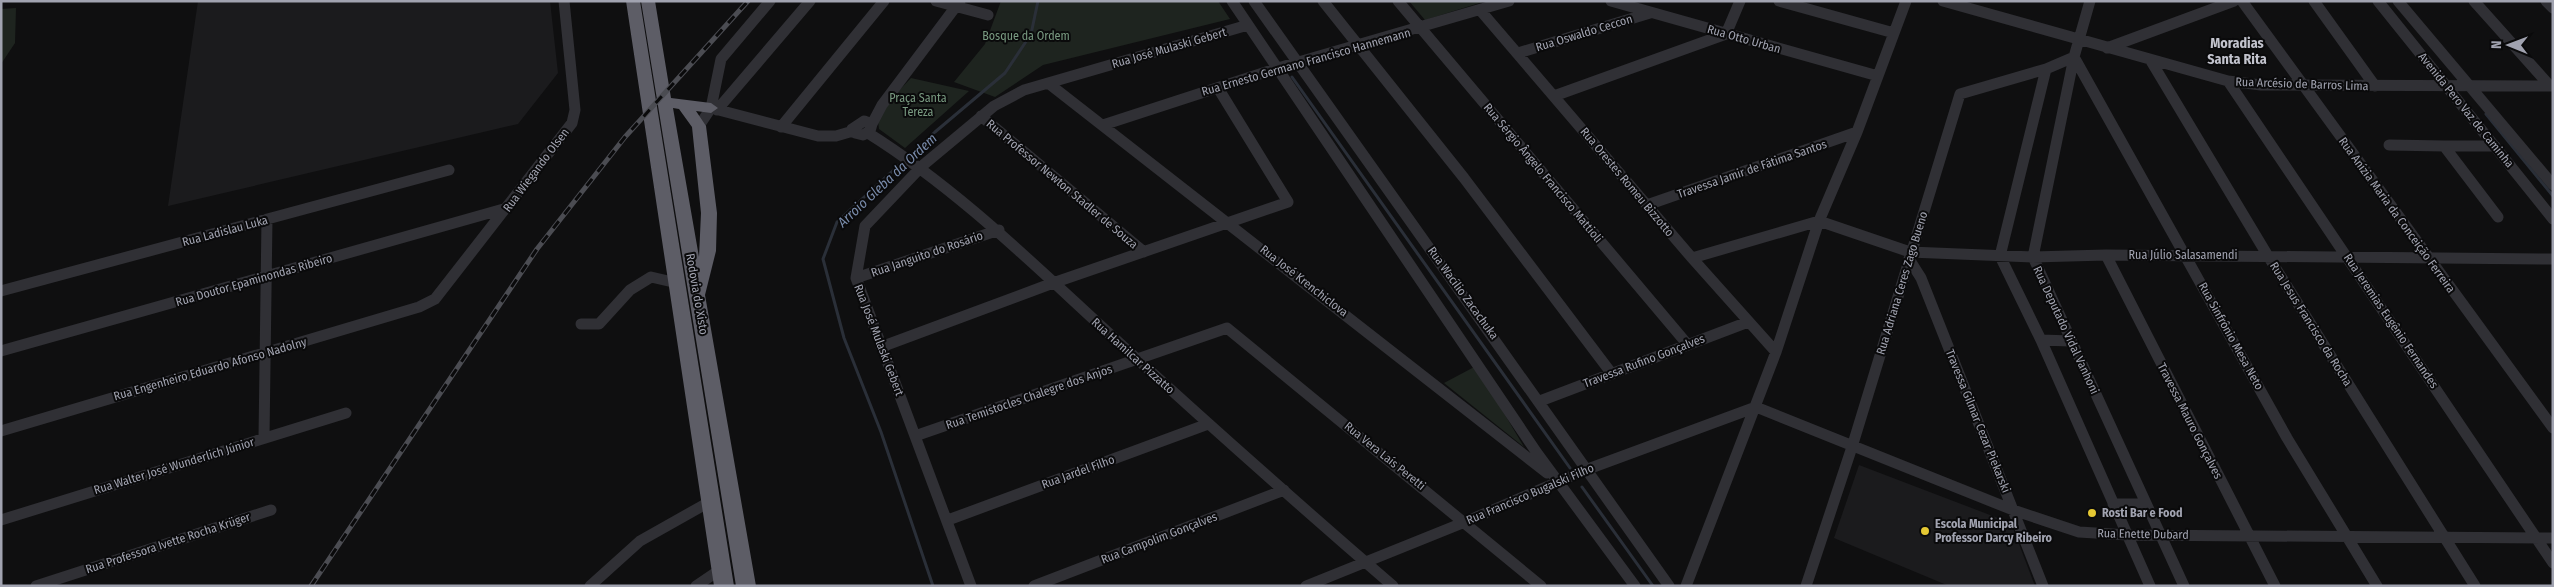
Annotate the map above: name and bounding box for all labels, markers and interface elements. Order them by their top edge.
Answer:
street label: Rua Oswaldo Ceccon [1534,12,1634,54]
north arrow [2484,20,2534,70]
street label: Rua Otto Urban [1706,22,1782,56]
street label: Rua José Mulaski Gebert [1110,25,1228,71]
street label: Rua Ernesto Germano Francisco Hannemann [1200,25,1412,99]
park label: Bosque da Ordem [982,29,1070,43]
district label: Moradias Santa Rita [2207,35,2267,68]
text: N [2488,40,2505,49]
street label: Avenida Pero Vaz de Caminha [2415,50,2517,170]
street label: Rua Arcésio de Barros Lima [2235,75,2369,93]
park label: Praça Santa Tereza [889,91,947,119]
street label: Rua Sérgio Ângelo Francisco Mattioli [1481,100,1606,245]
street label: Rua Professor Newton Stadler de Souza [983,117,1141,252]
street label: Rua Orestes Romeu Bizzotto [1577,125,1677,239]
street label: Rua Wiegando Olsen [500,126,572,214]
water label: Arroio Gleba da Ordem [833,130,941,232]
street label: Rua Anízia Maria da Conceição Ferreira [2336,134,2458,296]
street label: Travessa Jamir de Fátima Santos [1676,137,1828,201]
street label: Rua Adriana Ceres Zago Bueno [1874,210,1930,356]
street label: Rua Ladislau Luka [181,213,269,249]
street label: Rua Janguito do Rosário [869,228,985,280]
street label: Rua José Krenchiclova [1257,242,1351,320]
street label: Rua Wacílio Zacachuka [1425,244,1501,342]
street label: Rua Júlio Salasamendi [2129,248,2237,262]
street label: Rua Doutor Epaminondas Ribeiro [174,251,334,309]
street label: Rua Jeremias Eugênio Fernandes [2341,251,2441,391]
street label: Rodovia do Xisto [683,252,711,336]
street label: Rua Jesus Francisco da Rocha [2267,259,2355,389]
street label: Rua Deputado Vidal Vanhoni [2030,264,2102,396]
street label: Rua Sinfrônio Mesa Neto [2196,280,2266,392]
street label: Rua José Mulaski Gebert [851,282,907,398]
street label: Rua Hamilcar Pizzatto [1089,315,1177,397]
street label: Travessa Rufino Gonçalves [1581,331,1707,391]
street label: Rua Engenheiro Eduardo Afonso Nadolny [112,335,309,403]
street label: Travessa Gilmar Cezar Piekarski [1943,347,2013,495]
street label: Travessa Mauro Gonçalves [2155,361,2225,481]
street label: Rua Temistocles Chalegre dos Anjos [944,362,1114,432]
street label: Rua Vera Laís Peretti [1342,419,1428,493]
street label: Rua Walter José Wunderlich Júnior [92,435,257,497]
street label: Rua Jardel Filho [1040,452,1116,492]
street label: Rua Francisco Bugalski Filho [1464,461,1596,527]
place label: Rosti Bar e Food [2102,506,2182,520]
marker: Rosti Bar e Food [2086,507,2098,519]
street label: Rua Professora Ivette Rocha Krüger [84,509,253,576]
street label: Rua Campolim Gonçalves [1099,509,1219,567]
place label: Escola Municipal Professor Darcy Ribeiro [1935,517,2052,545]
marker: Escola Municipal Professor Darcy Ribeiro [1919,525,1931,537]
street label: Rua Enette Dubard [2097,526,2189,542]

